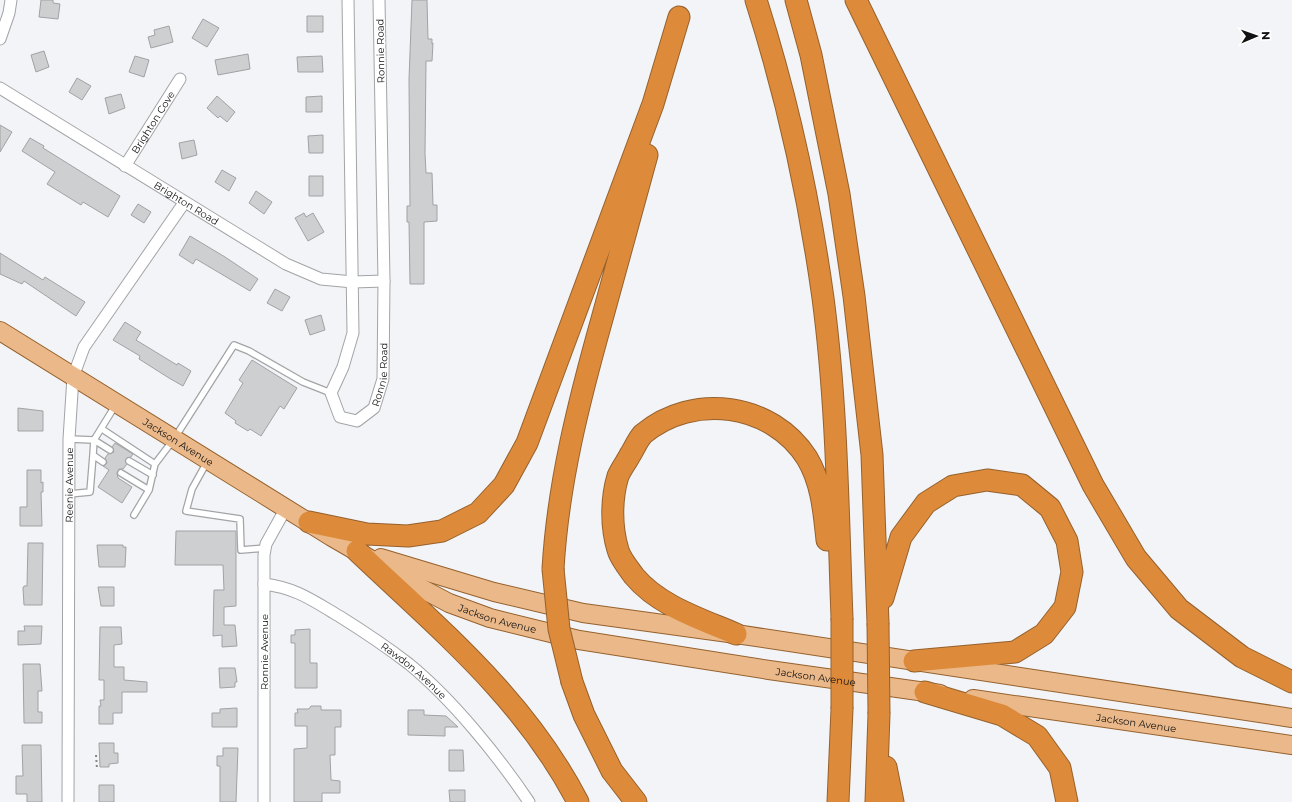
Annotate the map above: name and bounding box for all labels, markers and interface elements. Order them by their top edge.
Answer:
north arrow [1236,16,1276,56]
street label: Ronnie Road [373,19,388,83]
text: N [1259,31,1273,40]
street label: Brighton Cove [129,89,178,156]
street label: Brighton Road [152,178,221,228]
street label: Ronnie Road [369,343,390,408]
street label: Jackson Avenue [140,415,216,469]
street label: Reenie Avenue [63,447,76,523]
street label: Jackson Avenue [456,601,538,636]
street label: Ronnie Avenue [258,614,271,690]
street label: Rawdon Avenue [378,640,449,702]
street label: Jackson Avenue [774,665,857,689]
street label: Jackson Avenue [1094,711,1177,735]

